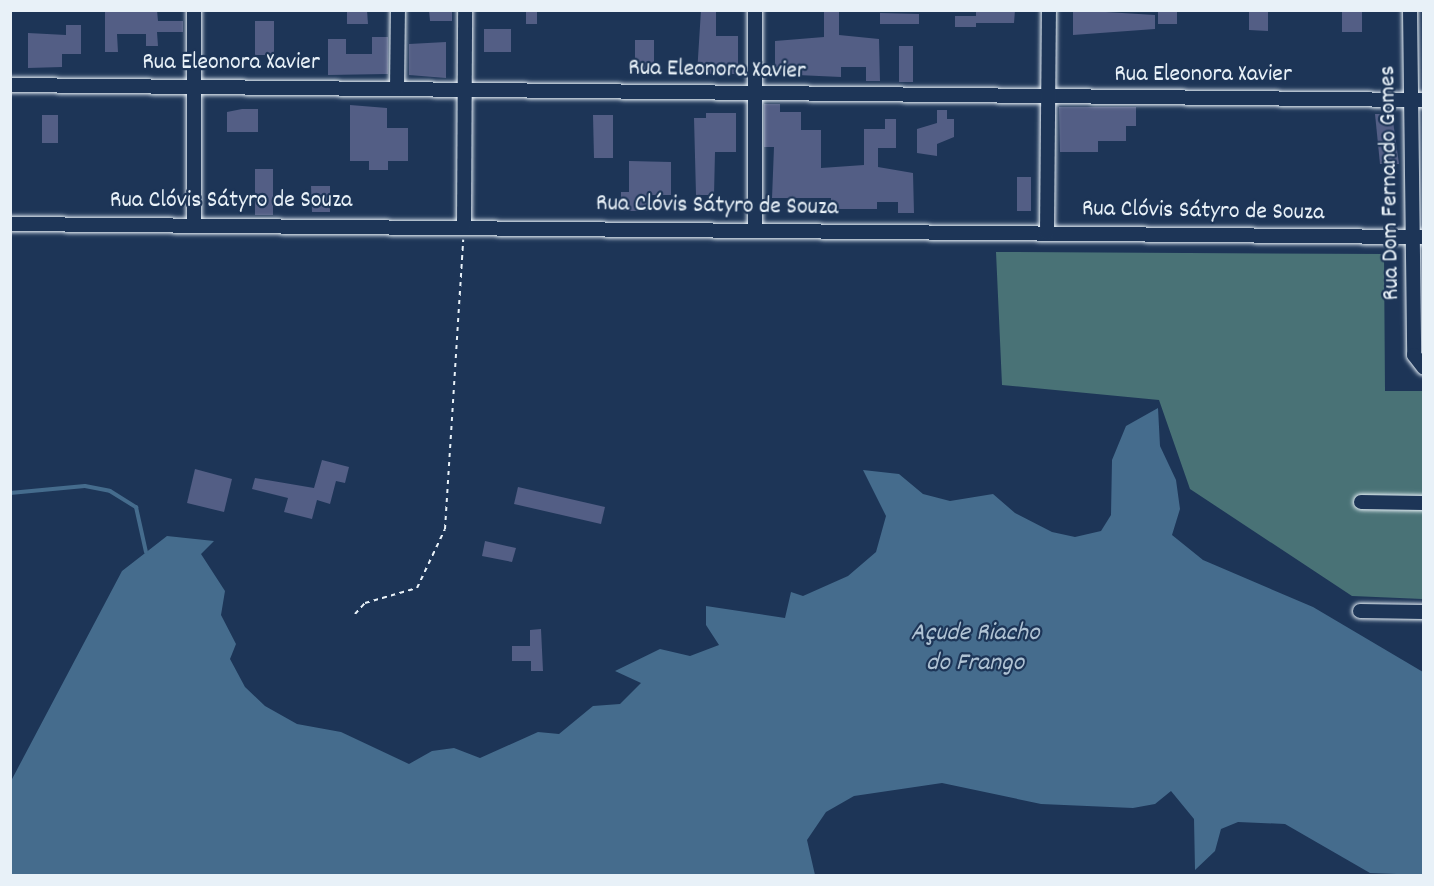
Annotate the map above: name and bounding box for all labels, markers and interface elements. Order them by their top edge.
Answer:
street label: Rua Eleonora Xavier [142,50,320,78]
street label: Rua Eleonora Xavier [628,55,806,87]
street label: Rua Eleonora Xavier [1114,62,1292,90]
street label: Rua Dom Fernando Gomes [1375,65,1407,301]
street label: Rua Clóvis Sátyro de Souza [110,188,352,216]
street label: Rua Clóvis Sátyro de Souza [595,190,839,224]
street label: Rua Clóvis Sátyro de Souza [1081,195,1325,229]
water label: Açude Riacho do Frango [911,618,1039,680]

